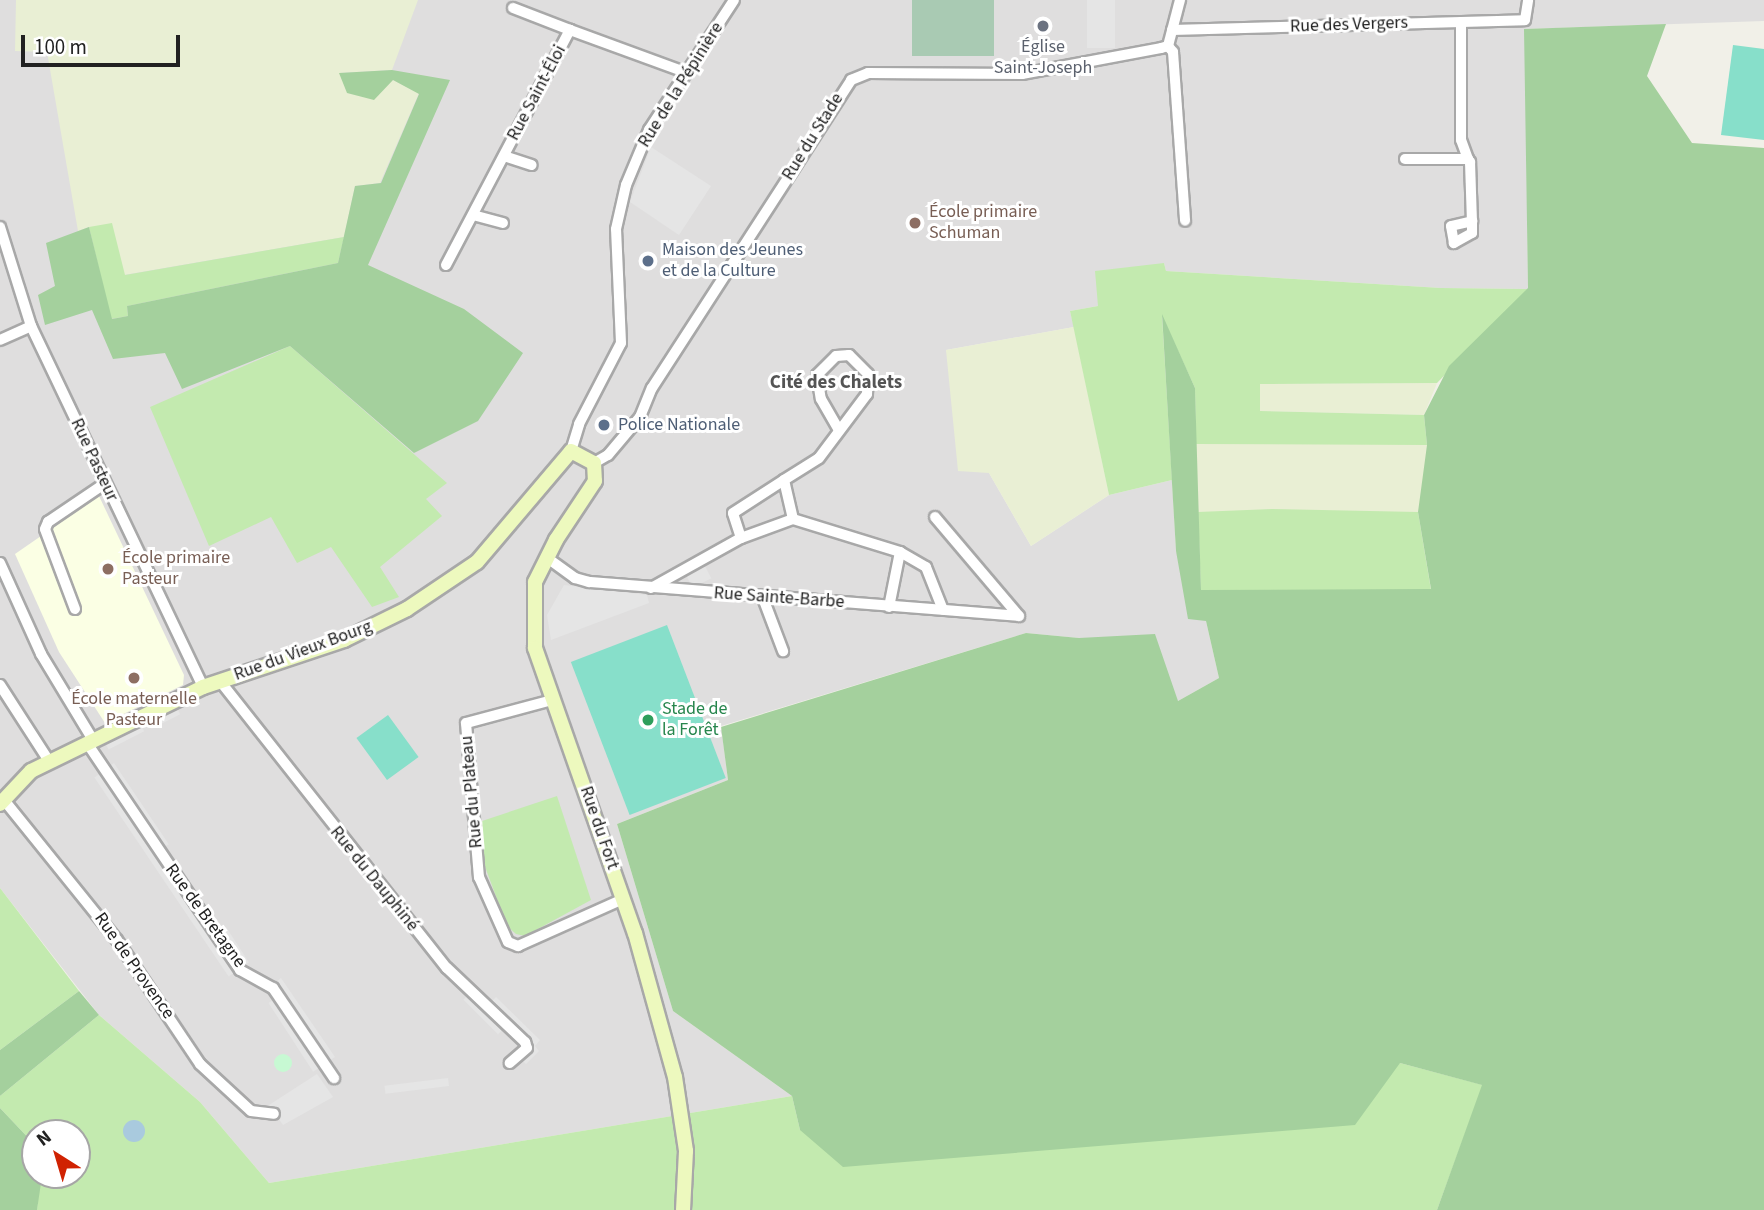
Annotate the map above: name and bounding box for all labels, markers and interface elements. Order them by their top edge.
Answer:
street label: Rue des Vergers [1290,12,1408,38]
street label: Rue de la Pépinière [634,18,728,152]
marker: Église Saint-Joseph [1035,18,1051,34]
scale bar [24,21,184,65]
text: 100 m [34,32,87,62]
place label: Église Saint-Joseph [994,37,1092,80]
street label: Rue Saint-Éloi [503,42,571,144]
street label: Rue du Stade [778,89,848,185]
place label: École primaire Schuman [929,202,1037,244]
marker: École primaire Schuman [907,215,923,231]
place label: Maison des Jeunes et de la Culture [662,240,803,282]
marker: Maison des Jeunes et de la Culture [640,253,656,269]
district label: Cité des Chalets [770,372,902,394]
place label: Police Nationale [618,414,740,436]
street label: Rue Pasteur [65,415,123,505]
marker: Police Nationale [596,417,612,433]
place label: École primaire Pasteur [122,548,230,590]
marker: École primaire Pasteur [100,561,116,577]
street label: Rue Sainte-Barbe [713,583,845,613]
street label: Rue du Vieux Bourg [231,616,375,686]
marker: École maternelle Pasteur [126,670,142,686]
place label: École maternelle Pasteur [71,689,197,732]
place label: Stade de la Forêt [662,699,727,742]
marker: Stade de la Forêt [640,712,656,728]
street label: Rue du Plateau [456,735,488,849]
street label: Rue du Fort [575,784,623,872]
street label: Rue du Dauphiné [325,822,423,936]
street label: Rue de Bretagne [160,860,250,972]
street label: Rue de Provence [89,909,179,1023]
north arrow [21,1119,91,1189]
text: N [31,1124,57,1153]

